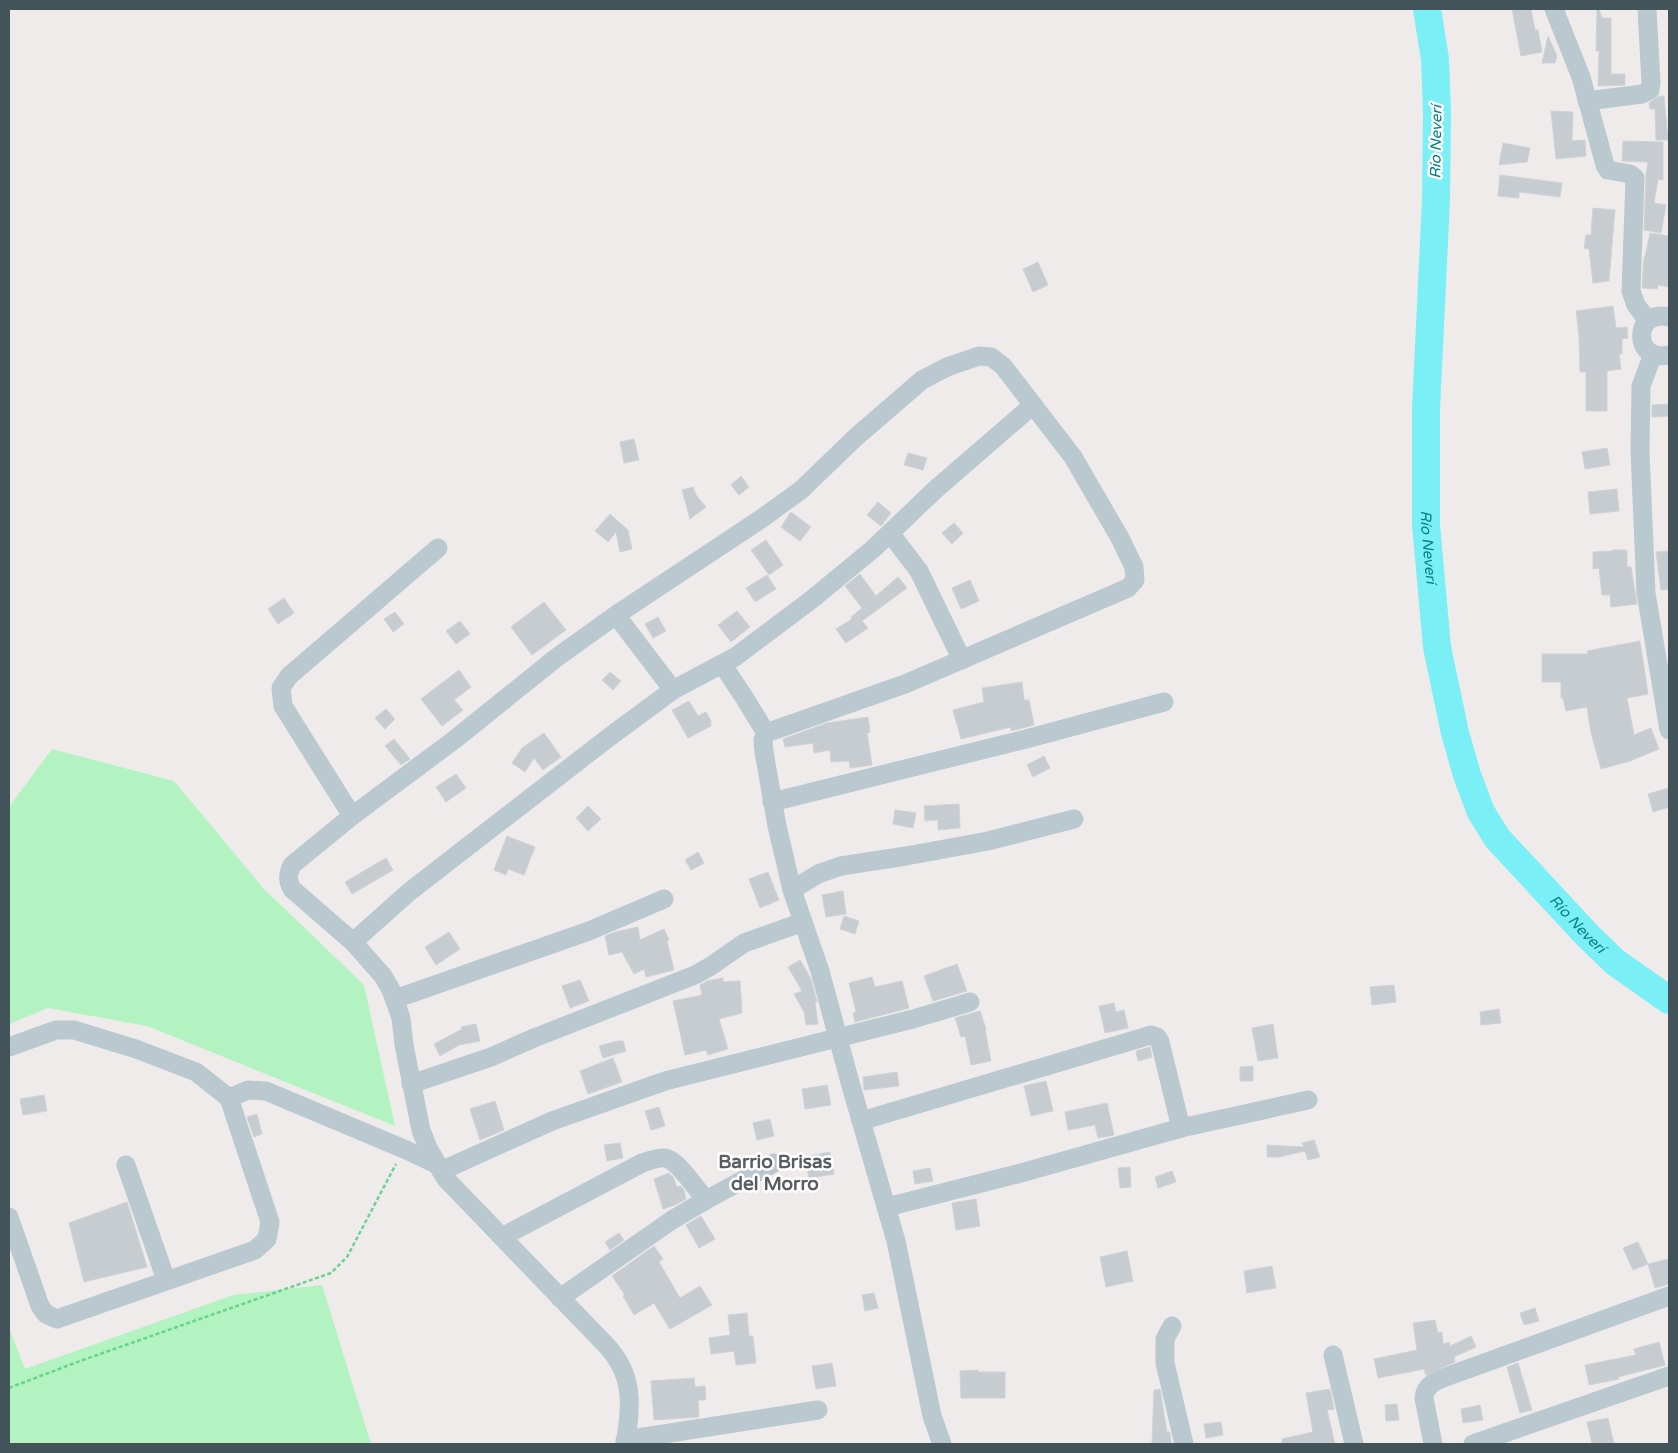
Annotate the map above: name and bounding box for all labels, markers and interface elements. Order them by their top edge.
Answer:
water label: Río Neverí [1426,102,1446,179]
water label: Río Neverí [1417,510,1441,588]
water label: Río Neverí [1546,891,1612,959]
district label: Barrio Brisas del Morro [718,1151,832,1195]

